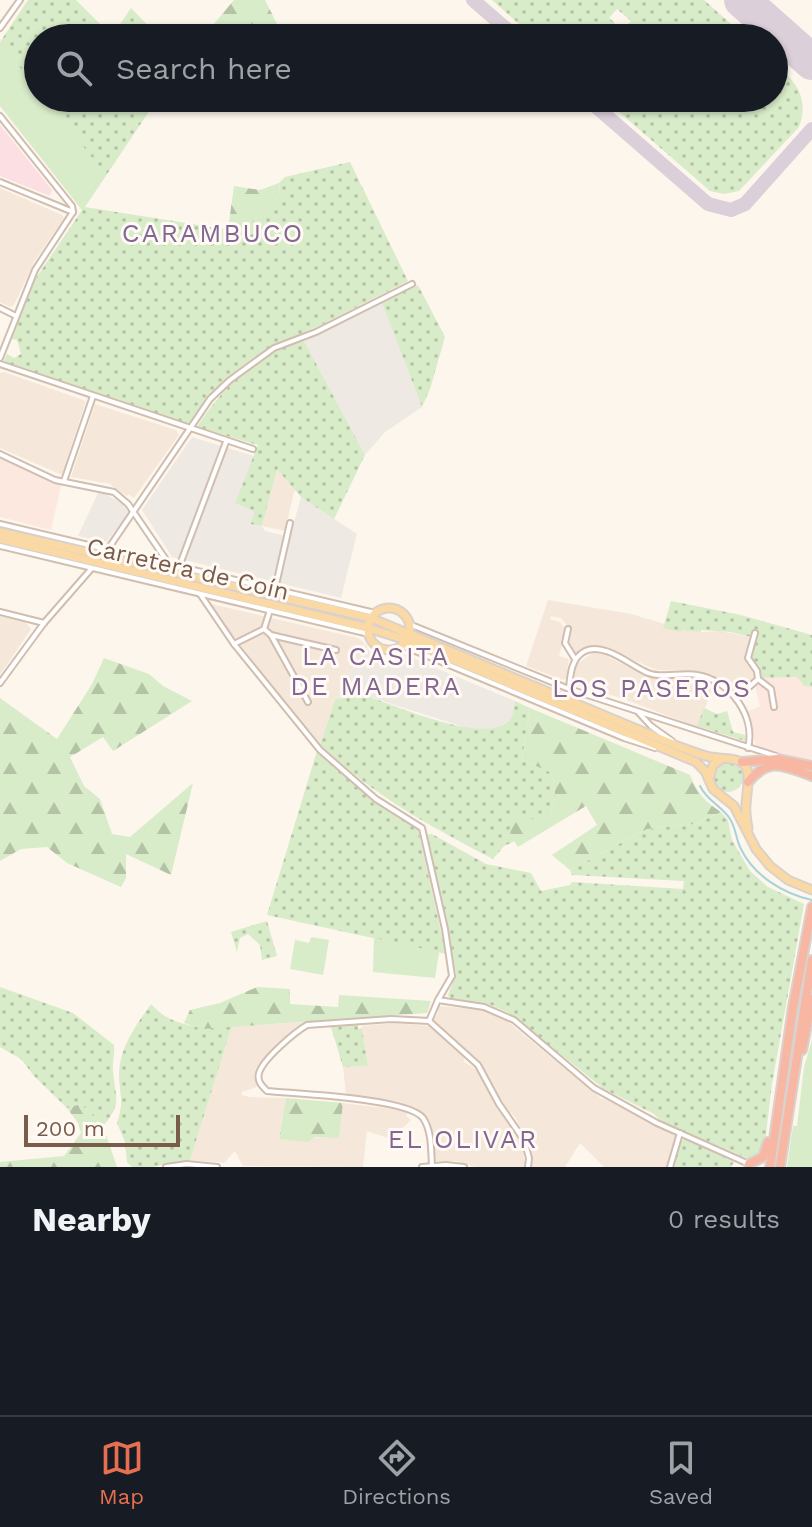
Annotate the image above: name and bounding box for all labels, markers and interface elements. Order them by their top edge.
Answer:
search box [24,24,788,112]
icon: search [52,46,96,90]
text: Search here [116,51,292,86]
district label: CARAMBUCO [122,218,304,248]
street label: Carretera de Coín [84,532,292,606]
district label: LA CASITA DE MADERA [290,641,462,701]
district label: LOS PASEROS [552,673,752,703]
scale bar [24,1111,180,1147]
text: 200 m [36,1116,105,1141]
district label: EL OLIVAR [388,1124,538,1154]
text: Nearby [32,1199,151,1239]
text: 0 results [668,1204,780,1234]
tab: Map [99,1436,144,1509]
tab: Directions [342,1436,451,1509]
tab: Saved [649,1436,713,1509]

